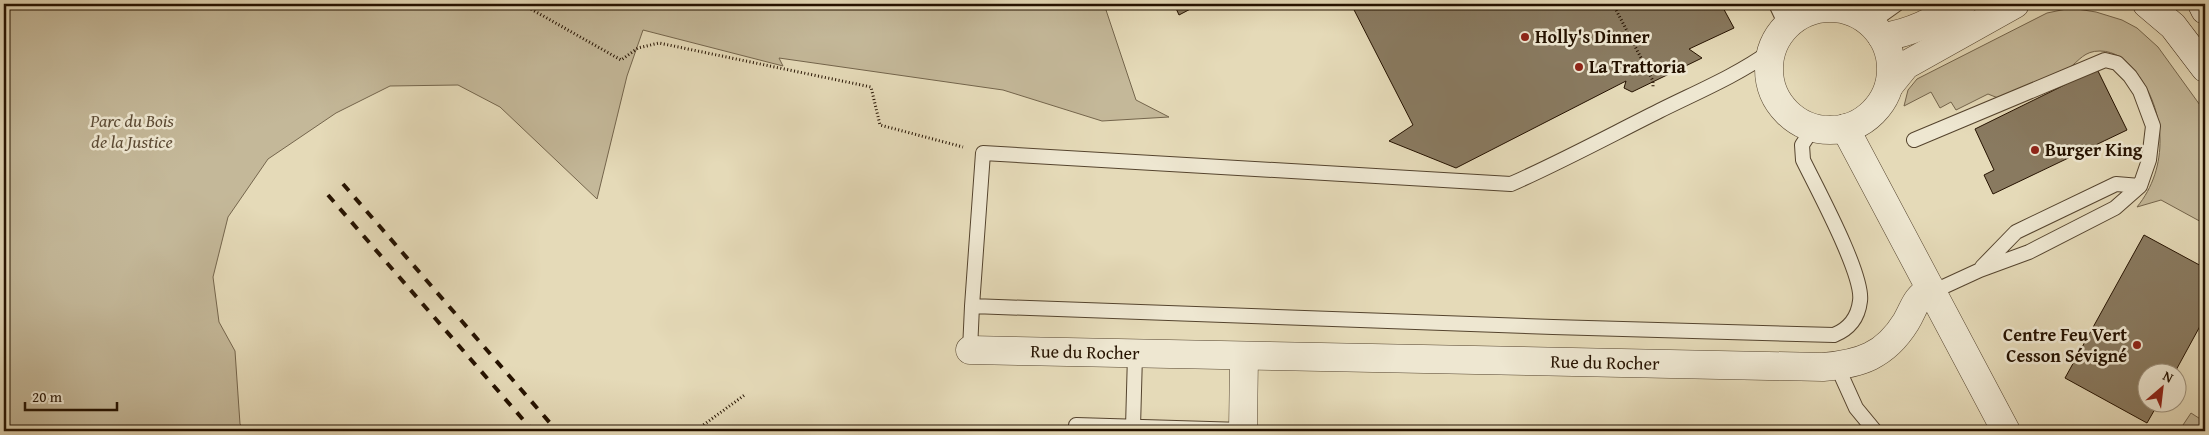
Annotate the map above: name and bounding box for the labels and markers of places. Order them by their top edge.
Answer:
place label: Holly's Dinner [1535,23,1651,50]
marker: Holly's Dinner [1519,31,1531,43]
place label: La Trattoria [1589,53,1687,80]
marker: La Trattoria [1573,61,1585,73]
place label: Burger King [2045,136,2143,163]
marker: Burger King [2029,144,2041,156]
place label: Centre Feu Vert Cesson Sévigné [2003,321,2127,369]
marker: Centre Feu Vert Cesson Sévigné [2131,339,2143,351]

